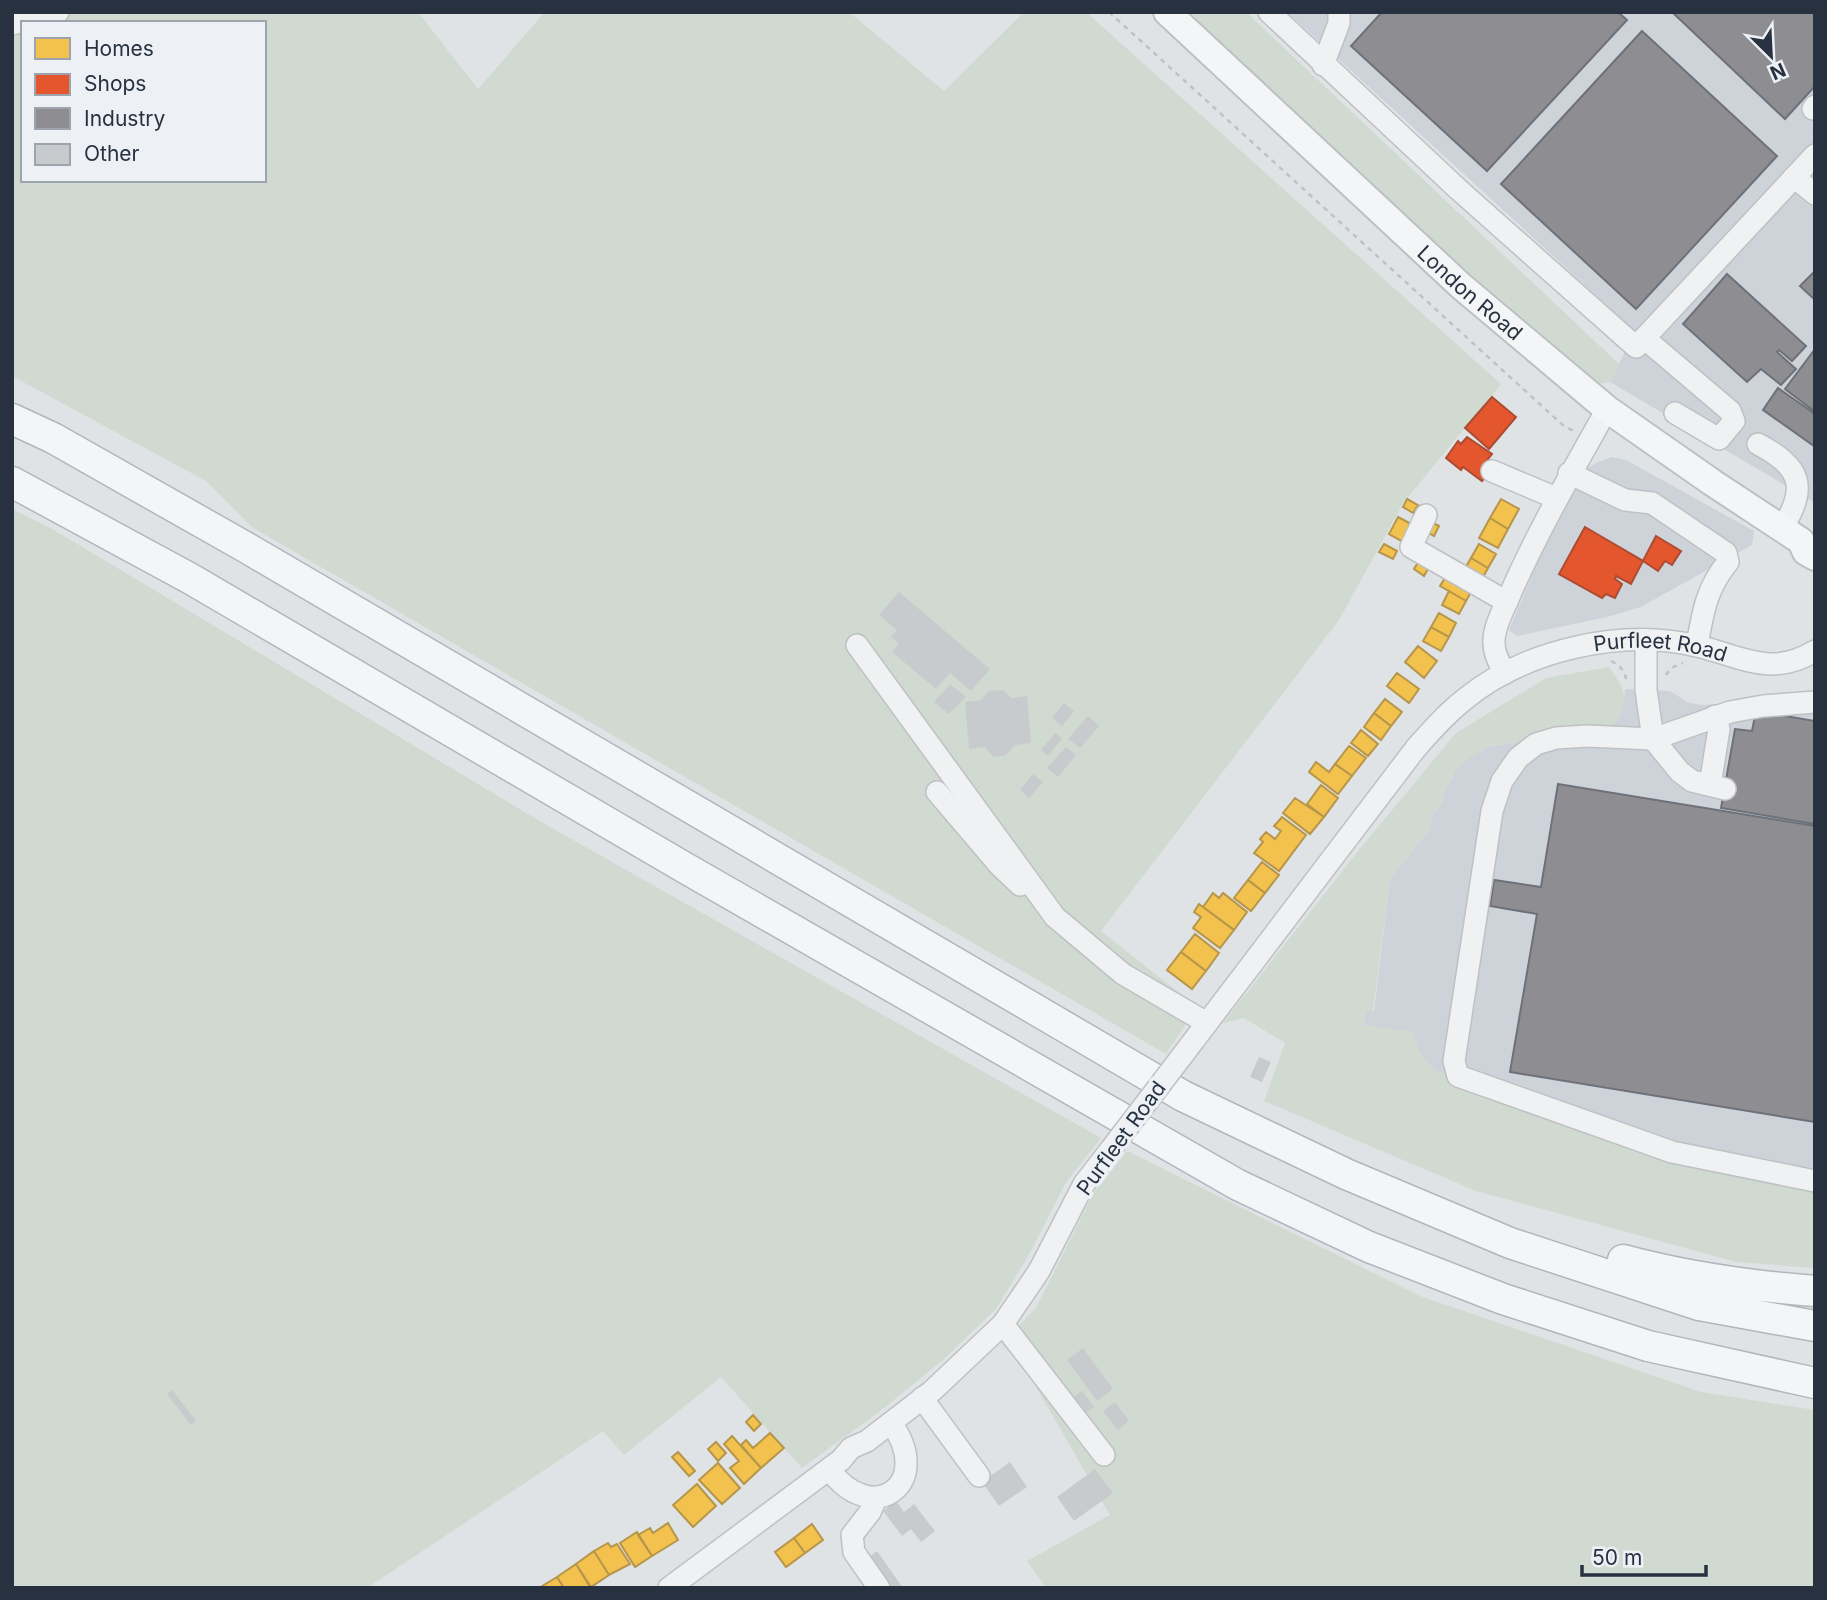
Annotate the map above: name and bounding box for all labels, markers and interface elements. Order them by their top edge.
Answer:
legend [21,21,266,182]
north arrow [1736,21,1806,91]
text: Homes [84,36,154,61]
text: N [1766,58,1789,85]
text: Shops [84,71,146,96]
text: Industry [84,106,166,131]
text: Other [84,141,140,166]
street label: London Road [1413,240,1528,345]
street label: Purfleet Road [1592,627,1730,666]
street label: Purfleet Road [1071,1076,1171,1200]
scale bar [1582,1534,1706,1578]
text: 50 m [1592,1545,1642,1570]

